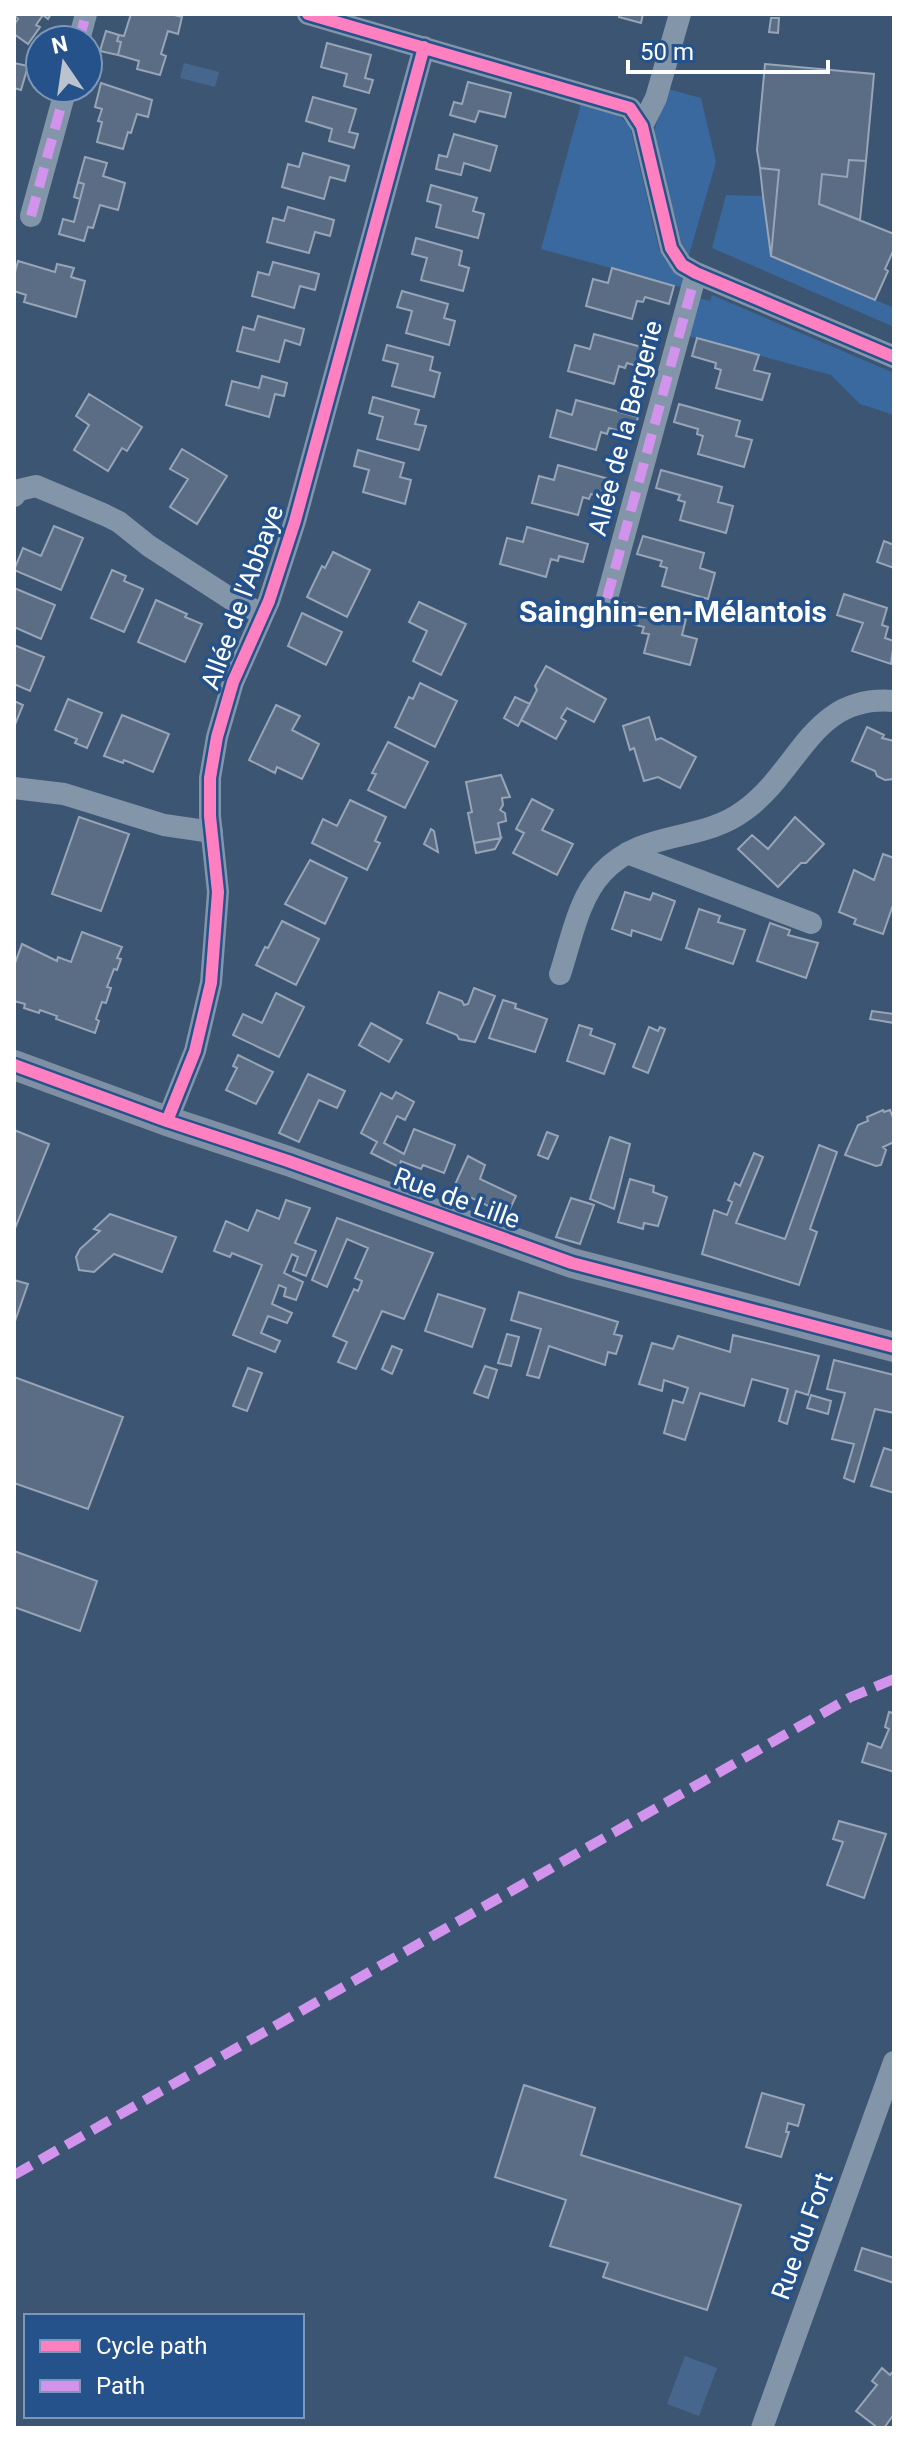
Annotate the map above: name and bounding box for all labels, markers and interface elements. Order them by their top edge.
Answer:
north arrow [24,24,104,104]
scale bar [628,24,828,74]
text: N [49,31,70,59]
text: 50 m [640,38,694,66]
street label: Allée de la Bergerie [582,317,668,539]
street label: Allée de l'Abbaye [195,501,289,693]
district label: Sainghin-en-Mélantois [519,594,827,629]
street label: Rue de Lille [390,1161,524,1235]
street label: Rue du Fort [765,2168,839,2304]
legend [24,2314,304,2418]
text: Cycle path [96,2332,208,2360]
text: Path [96,2372,145,2400]

